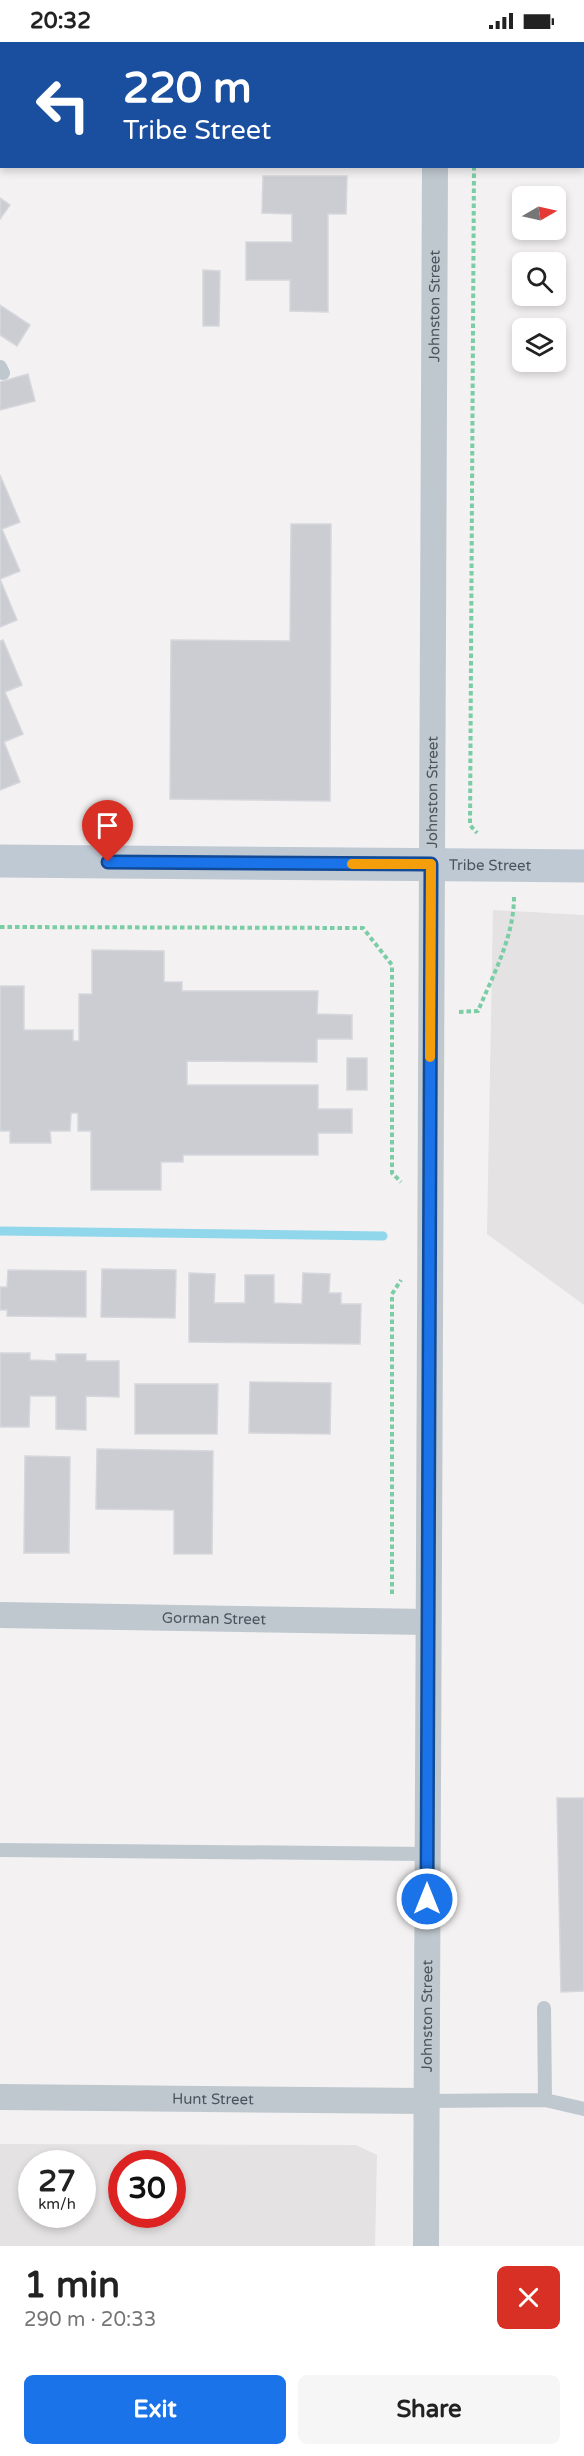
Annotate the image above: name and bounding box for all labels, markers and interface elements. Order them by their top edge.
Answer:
text: 20:32 [30,8,91,34]
text: 220 m [123,63,252,114]
icon: left [24,66,102,144]
text: Tribe Street [123,114,271,147]
north arrow [512,186,566,240]
map controls [512,186,566,372]
street label: Johnston Street [425,250,444,362]
button: search [512,252,566,306]
button: layers [512,318,566,372]
street label: Johnston Street [423,736,442,848]
pin [82,800,133,862]
icon: arrive [91,809,124,842]
street label: Tribe Street [449,856,532,875]
street label: Gorman Street [162,1609,267,1628]
position arrow [395,1867,459,1931]
street label: Johnston Street [418,1960,436,2072]
street label: Hunt Street [172,2090,254,2108]
speed limit sign: 30 [108,2150,186,2228]
text: 27 [38,2163,76,2200]
text: km/h [38,2195,76,2213]
text: 1 min [24,2264,120,2307]
button: close [497,2266,560,2329]
text: 290 m · 20:33 [24,2308,156,2332]
button: Exit [24,2375,286,2444]
button: Share [298,2375,560,2444]

